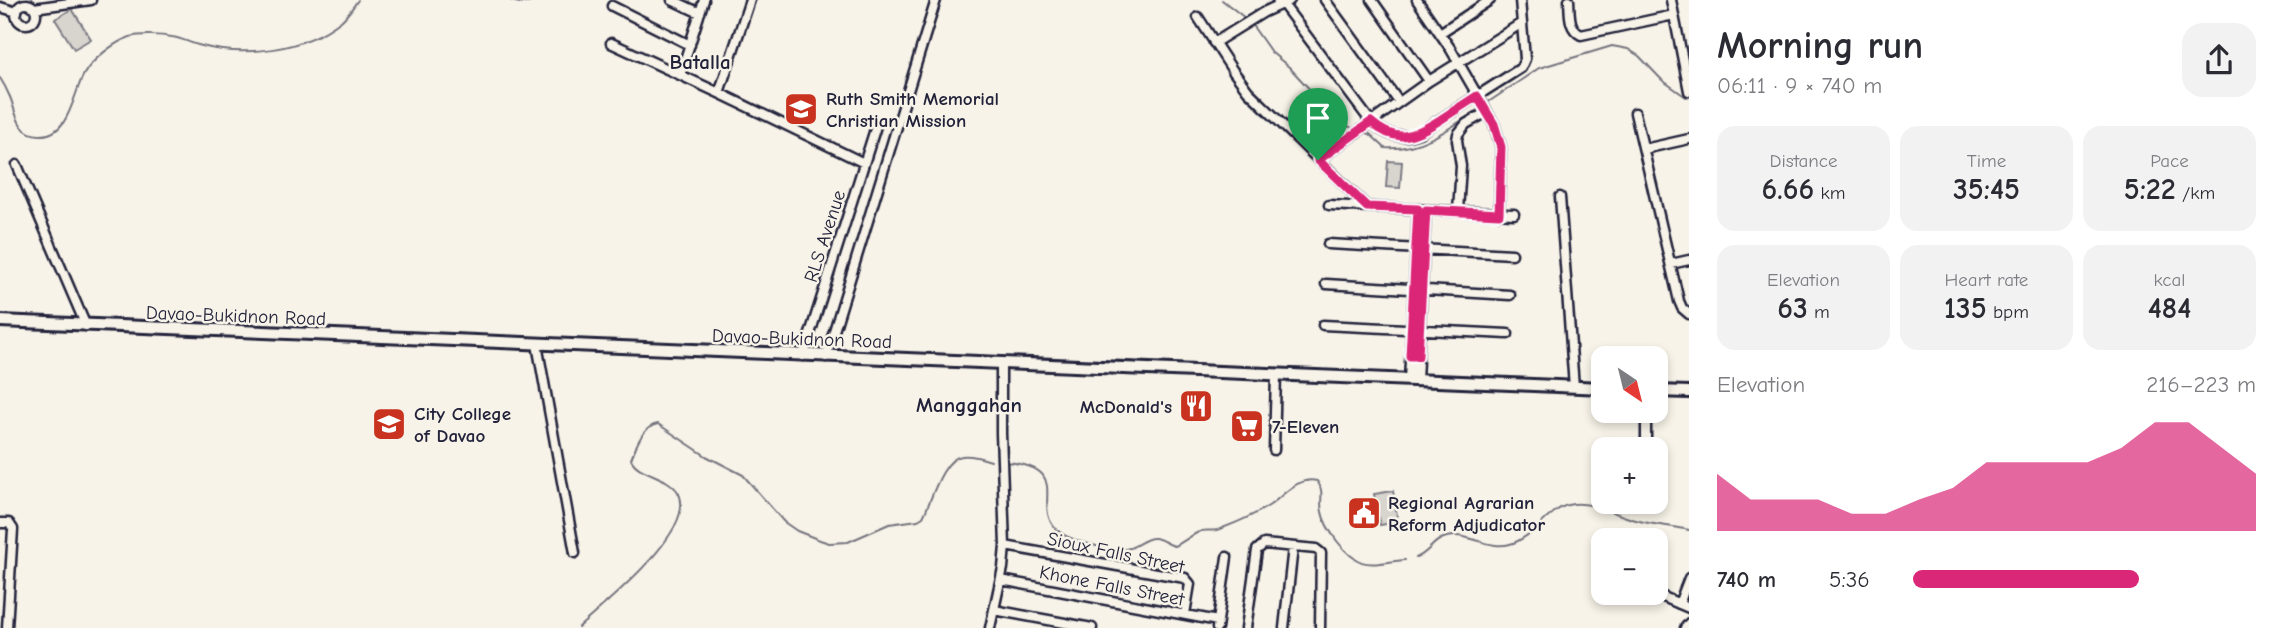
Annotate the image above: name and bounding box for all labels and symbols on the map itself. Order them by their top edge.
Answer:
district label: Batalla [669,50,731,74]
place label: Ruth Smith Memorial Christian Mission [826,88,999,132]
pin [1288,88,1348,160]
school or university icon: Ruth Smith Memorial Christian Mission [782,90,820,128]
street label: RLS Avenue [800,187,850,285]
street label: Davao-Bukidnon Road [145,302,326,330]
street label: Davao-Bukidnon Road [711,325,892,353]
north arrow [1591,346,1668,424]
restaurant icon: McDonald's [1177,387,1215,425]
district label: Manggahan [916,393,1022,417]
place label: McDonald's [1080,396,1172,418]
place label: City College of Davao [414,403,511,447]
school or university icon: City College of Davao [370,405,408,443]
supermarket icon: 7-Eleven [1228,407,1266,445]
place label: 7-Eleven [1272,416,1339,438]
place label: Regional Agrarian Reform Adjudicator [1388,492,1545,536]
public building icon: Regional Agrarian Reform Adjudicator [1345,494,1383,532]
street label: Sioux Falls Street [1045,528,1187,578]
street label: Khone Falls Street [1038,561,1187,611]

